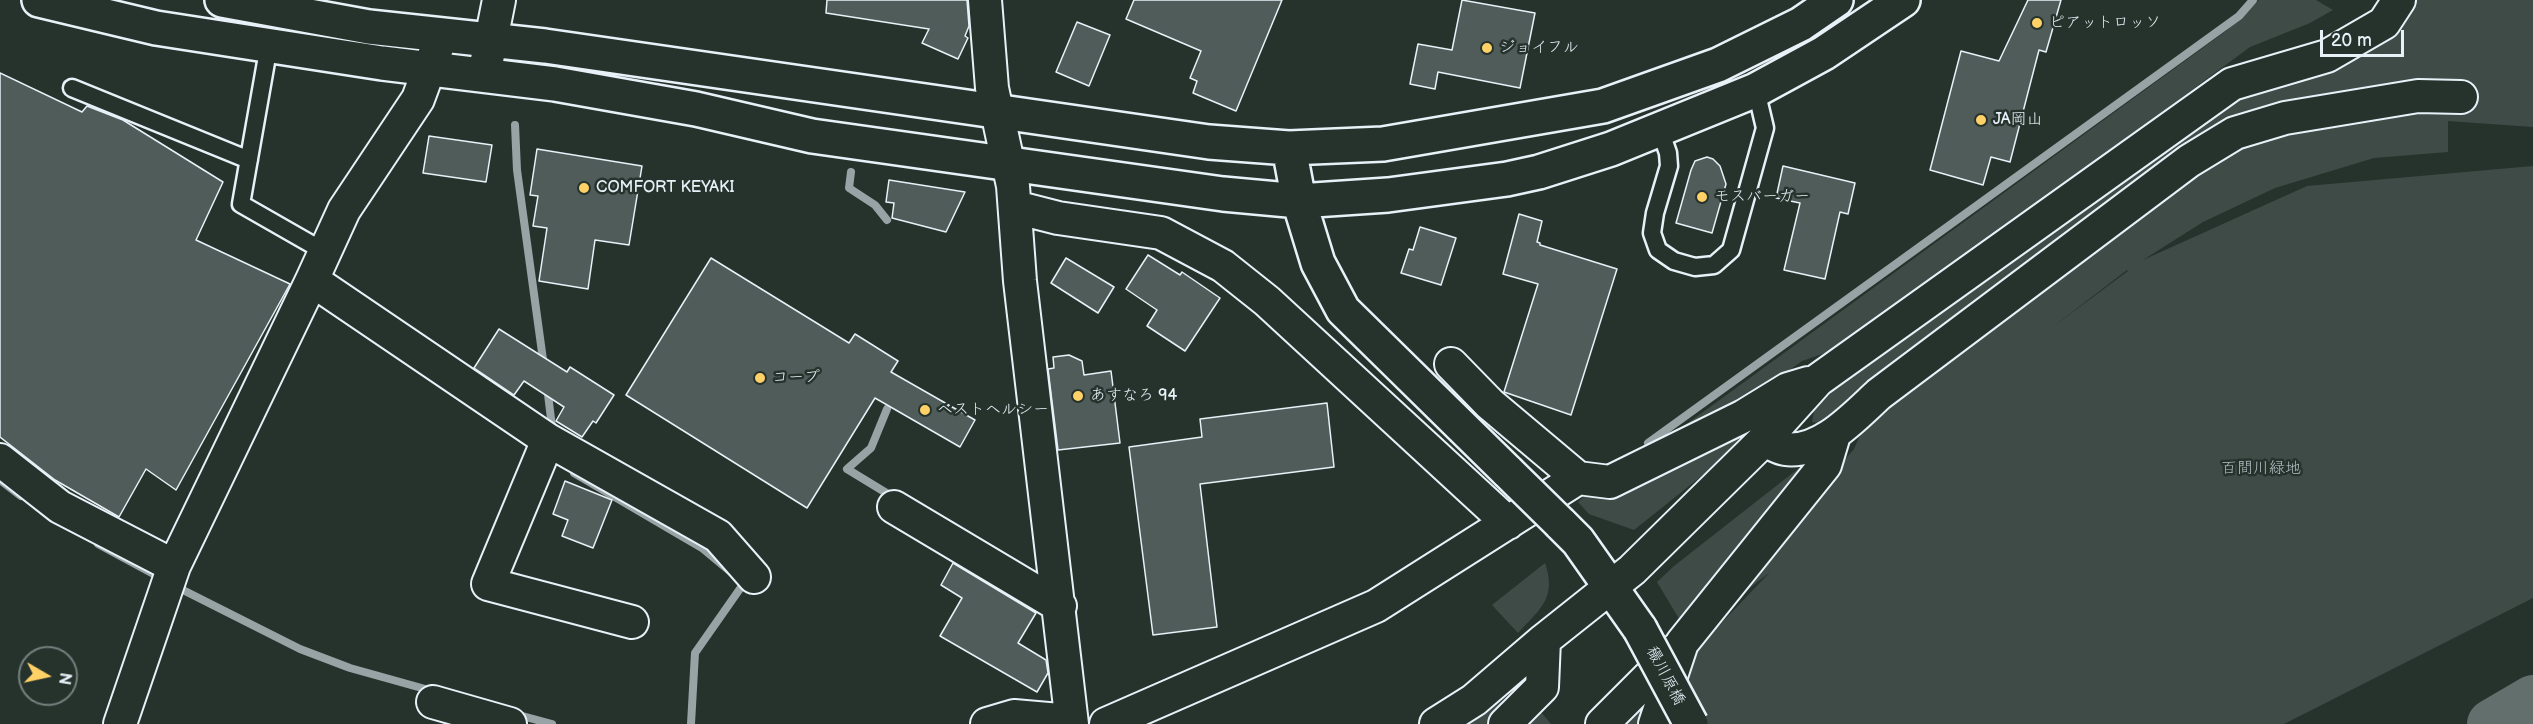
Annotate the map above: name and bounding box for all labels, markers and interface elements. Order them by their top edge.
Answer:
place label: ピアットロッソ [2049,13,2161,33]
marker: ピアットロッソ [2030,16,2044,30]
scale bar [2323,18,2407,56]
text: 20 m [2331,30,2372,51]
place label: ジョイフル [1499,38,1579,58]
marker: ジョイフル [1480,41,1494,55]
place label: JA岡山 [1993,110,2042,130]
marker: JA岡山 [1974,113,1988,127]
place label: COMFORT KEYAKI [596,178,734,198]
marker: COMFORT KEYAKI [577,181,591,195]
place label: モスバーガー [1714,187,1810,207]
marker: モスバーガー [1695,190,1709,204]
place label: コープ [772,368,820,388]
marker: コープ [753,371,767,385]
place label: あすなろ 94 [1090,386,1177,406]
marker: あすなろ 94 [1071,389,1085,403]
place label: ベストヘルシー [937,400,1049,420]
marker: ベストヘルシー [918,403,932,417]
park label: 百間川緑地 [2221,459,2301,479]
street label: 穝川原橋 [1642,643,1688,709]
north arrow [18,646,78,706]
text: N [54,671,75,686]

